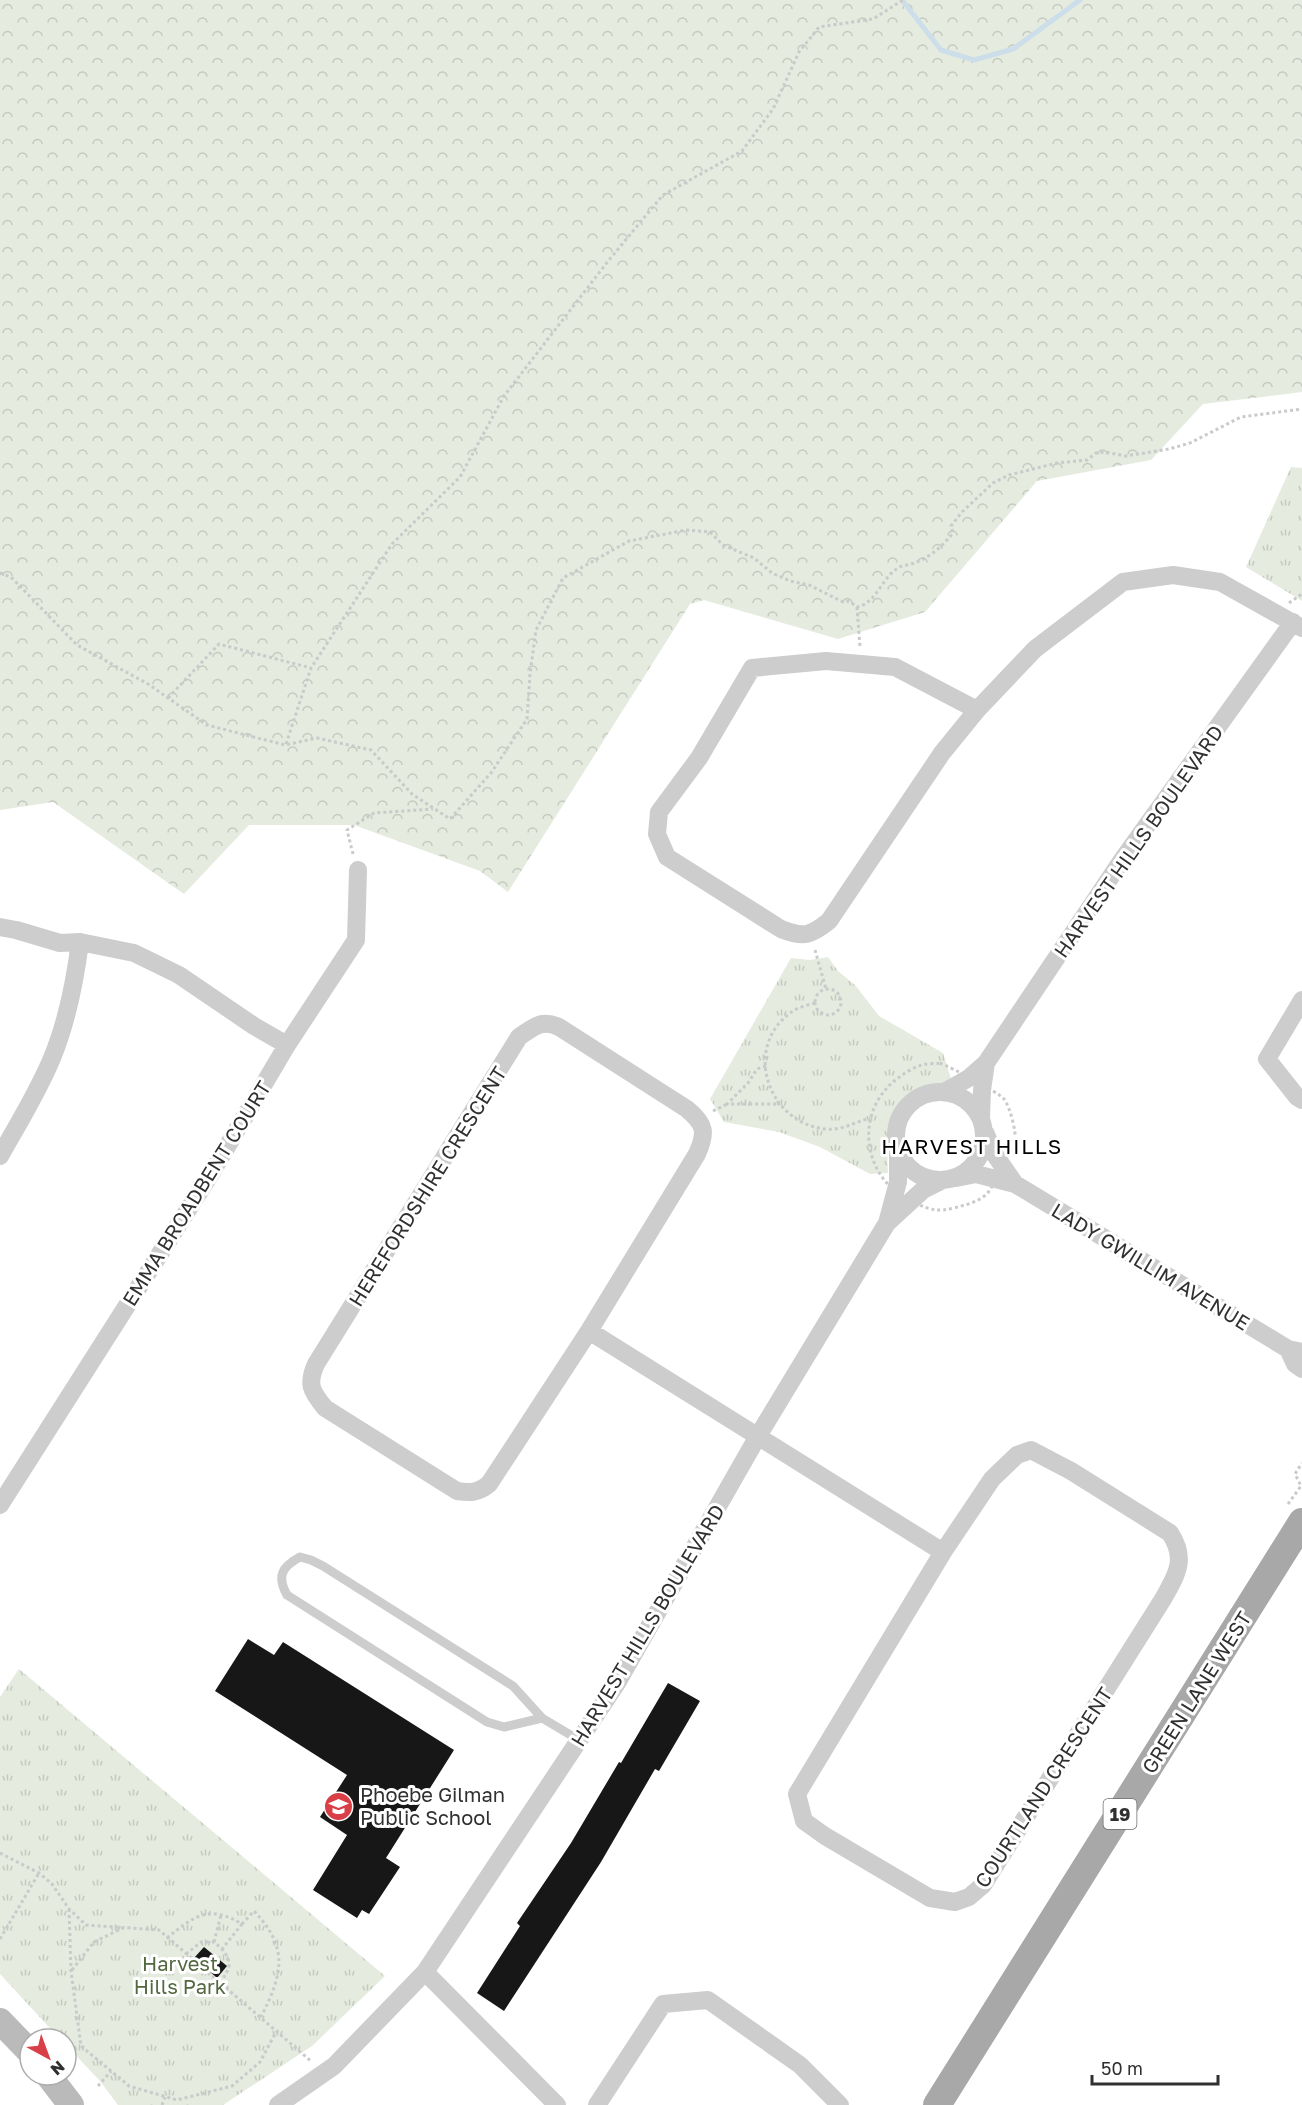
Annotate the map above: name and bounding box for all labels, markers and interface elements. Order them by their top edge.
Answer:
street label: HARVEST HILLS BOULEVARD [1048,720,1228,962]
street label: HEREFORDSHIRE CRESCENT [343,1062,511,1310]
street label: EMMA BROADBENT COURT [117,1076,275,1310]
district label: HARVEST HILLS [881,1133,1063,1159]
street label: LADY GWILLIM AVENUE [1048,1197,1254,1335]
street label: HARVEST HILLS BOULEVARD [565,1500,729,1750]
street label: GREEN LANE WEST [1136,1607,1256,1777]
street label: COURTLAND CRESCENT [969,1682,1117,1892]
place label: Phoebe Gilman Public School [360,1782,505,1829]
school or university icon: Phoebe Gilman Public School [323,1790,355,1822]
road number: 19 [1104,1799,1136,1829]
park label: Harvest Hills Park [134,1951,226,1998]
north arrow [18,2027,78,2087]
scale bar [1092,2048,1218,2086]
text: N [47,2057,69,2080]
text: 50 m [1101,2057,1143,2079]

